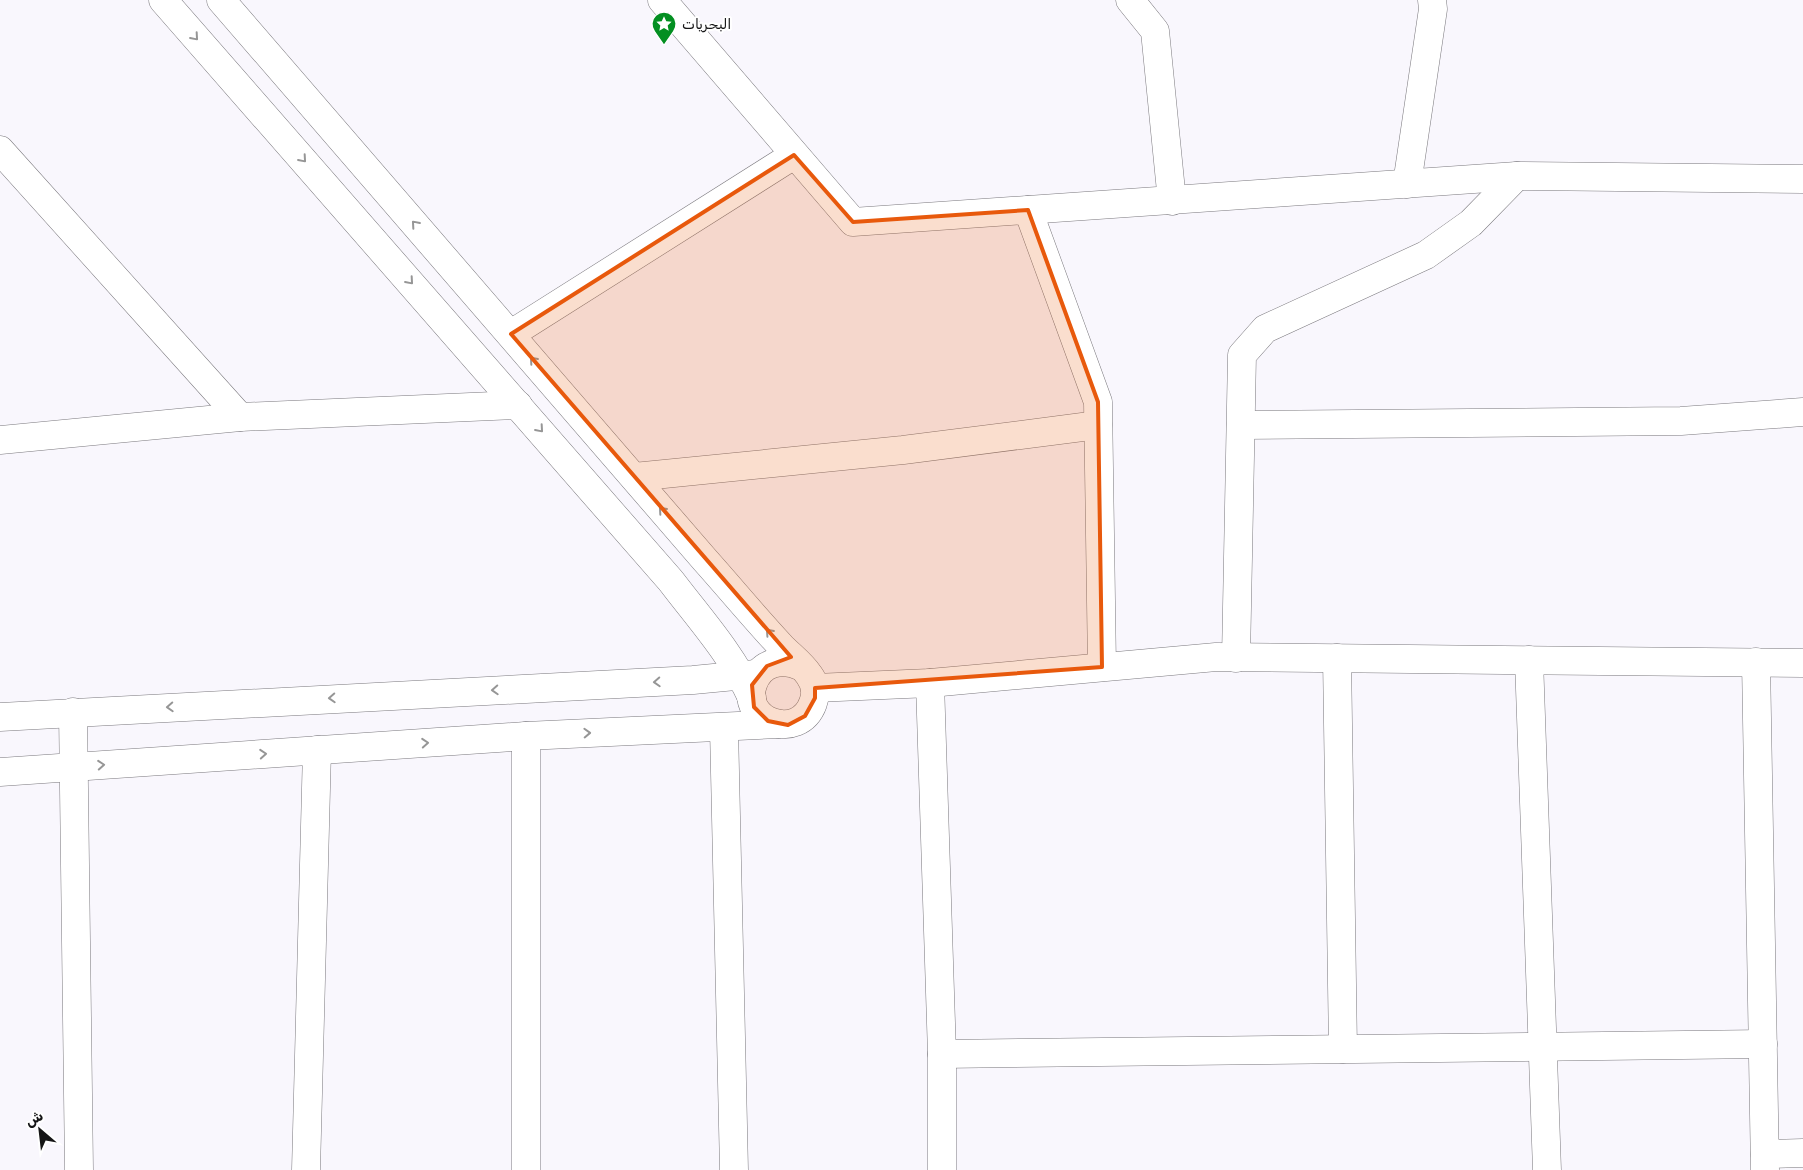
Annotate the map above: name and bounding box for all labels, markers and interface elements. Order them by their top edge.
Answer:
place icon: البحريات [651,11,677,45]
place label: البحريات [682,16,731,33]
one-way arrow [190,31,199,40]
one-way arrow [297,153,306,162]
one-way arrow [412,220,421,229]
one-way arrow [404,275,413,284]
one-way arrow [530,356,539,365]
one-way arrow [534,424,543,433]
one-way arrow [658,506,667,515]
one-way arrow [765,629,774,638]
one-way arrow [653,676,661,687]
one-way arrow [490,685,498,695]
one-way arrow [328,693,336,704]
one-way arrow [166,701,174,712]
one-way arrow [584,728,592,739]
one-way arrow [422,737,430,748]
one-way arrow [259,748,267,759]
one-way arrow [97,759,105,770]
north arrow [15,1105,65,1155]
text: ش [22,1107,46,1131]

